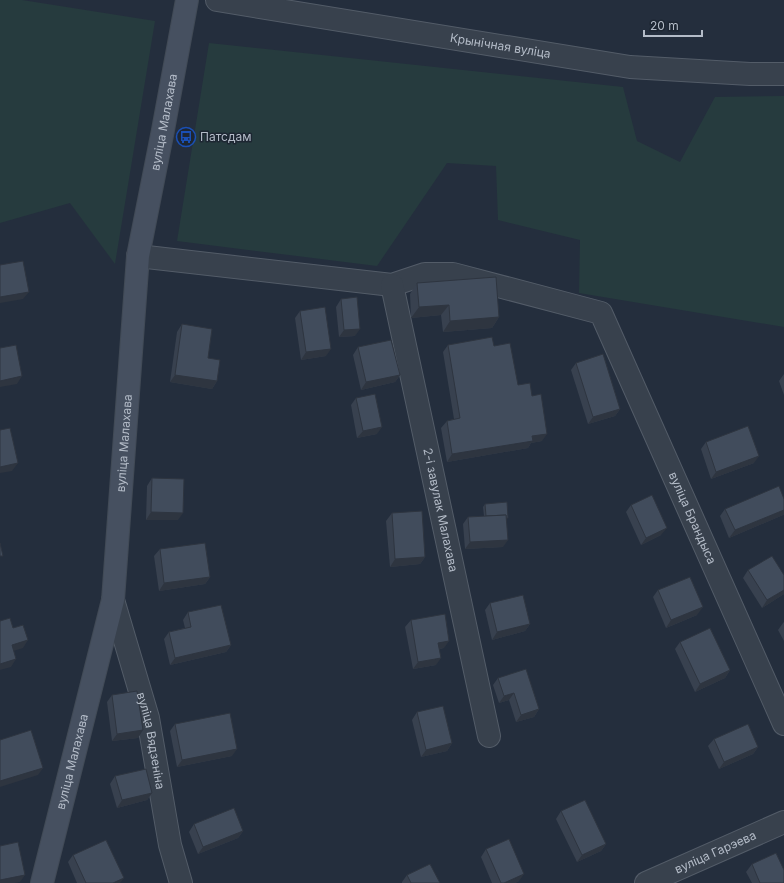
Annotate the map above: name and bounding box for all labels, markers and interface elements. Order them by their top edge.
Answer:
scale bar [644,12,702,38]
text: 20 m [650,18,679,33]
street label: Крынічная вуліца [449,30,552,61]
street label: вуліца Малахава [147,73,180,172]
bus stop icon: Патсдам [175,126,197,148]
place label: Патсдам [200,129,251,144]
street label: вуліца Малахава [113,394,135,493]
street label: 2-і завулак Малахава [420,446,461,573]
street label: вуліца Брандыса [666,469,720,566]
street label: вуліца Вядзеніна [134,690,168,791]
street label: вуліца Малахава [53,712,91,811]
street label: вуліца Гарэева [672,827,758,876]

